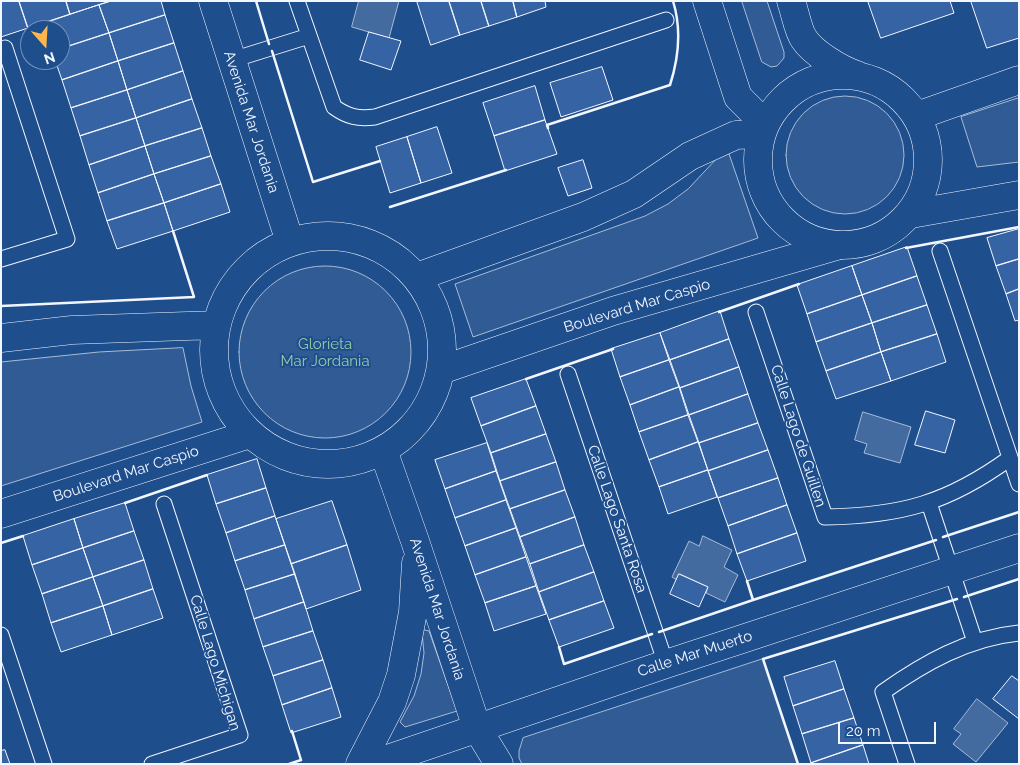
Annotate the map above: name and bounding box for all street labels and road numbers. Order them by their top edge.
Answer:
street label: Avenida Mar Jordania [219,49,283,195]
street label: Boulevard Mar Caspio [562,275,712,337]
street label: Calle Lago de Guillen [766,362,830,510]
street label: Boulevard Mar Caspio [51,442,201,506]
street label: Calle Lago Santa Rosa [583,443,651,595]
street label: Avenida Mar Jordania [405,536,469,682]
street label: Calle Lago Michigan [186,593,244,733]
street label: Calle Mar Muerto [635,627,755,681]

